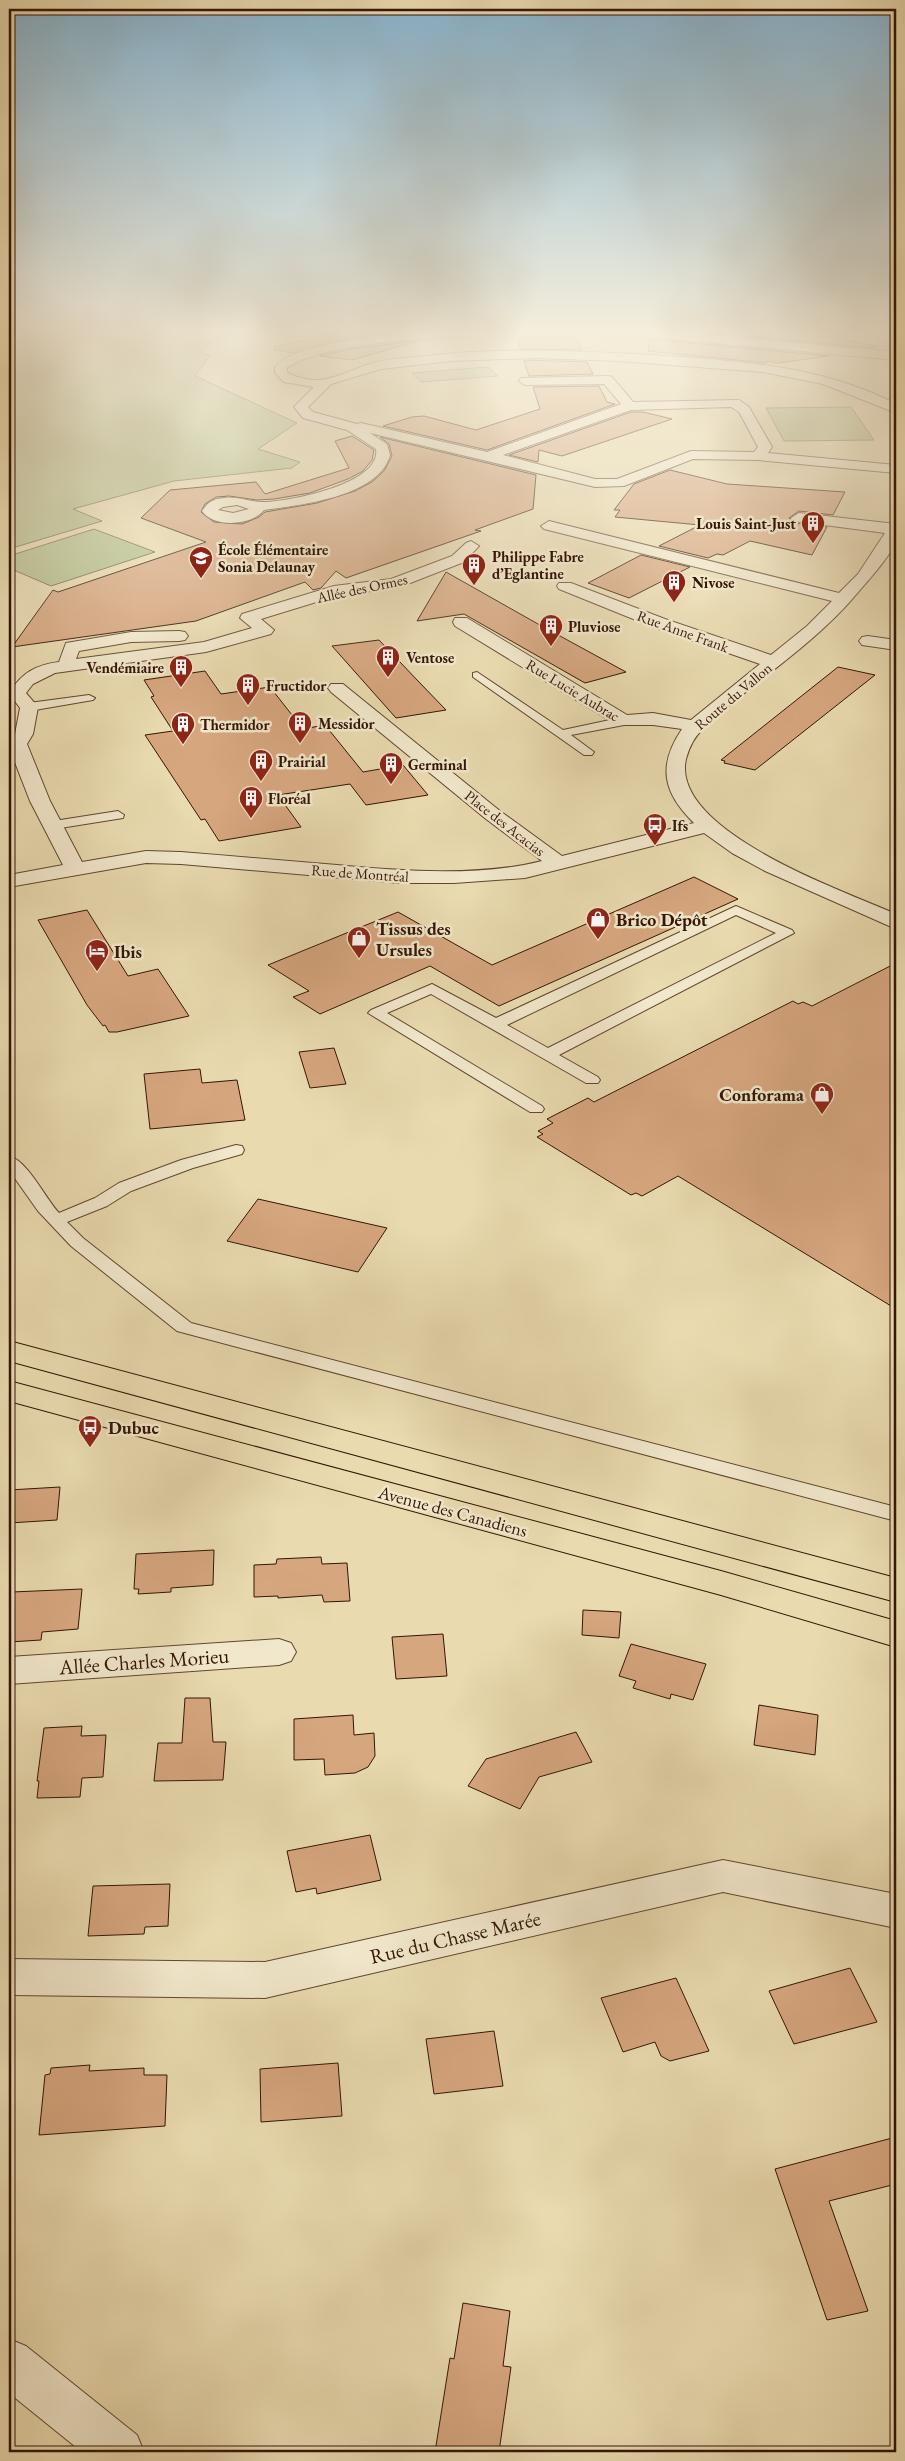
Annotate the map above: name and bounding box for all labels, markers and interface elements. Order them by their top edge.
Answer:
building icon: Louis Saint-Just [800,510,826,544]
place label: Louis Saint-Just [696,514,796,533]
place label: École Élémentaire Sonia Delaunay [218,540,328,576]
school or university icon: École Élémentaire Sonia Delaunay [188,545,214,579]
place label: Philippe Fabre d’Eglantine [492,547,584,583]
building icon: Philippe Fabre d’Eglantine [461,552,487,586]
street label: Allée des Ormes [314,569,409,607]
building icon: Nivose [661,569,687,603]
place label: Nivose [692,573,734,592]
street label: Rue Anne Frank [635,606,732,657]
building icon: Pluviose [538,613,564,647]
place label: Pluviose [568,617,620,636]
building icon: Ventose [375,644,401,678]
place label: Ventose [406,648,454,667]
building icon: Vendémiaire [168,654,194,688]
street label: Rue Lucie Aubrac [523,655,623,725]
place label: Vendémiaire [86,658,164,677]
street label: Route du Vallon [690,658,776,734]
building icon: Fructidor [235,672,261,706]
place label: Fructidor [266,676,327,695]
building icon: Messidor [287,710,313,744]
building icon: Thermidor [170,711,196,745]
place label: Messidor [318,714,376,733]
place label: Thermidor [200,715,270,734]
building icon: Prairial [248,748,274,782]
building icon: Germinal [378,751,404,785]
place label: Prairial [278,752,327,771]
place label: Germinal [408,755,468,774]
building icon: Floréal [238,785,264,819]
street label: Place des Acacias [461,786,549,860]
place label: Floréal [268,789,312,808]
bus stop icon: Ifs [642,812,668,846]
place label: Ifs [672,816,688,835]
street label: Rue de Montréal [311,860,410,886]
shop icon: Brico Dépôt [585,906,611,940]
place label: Brico Dépôt [616,908,708,931]
place label: Tissus des Ursules [376,917,451,961]
shop icon: Tissus des Ursules [346,925,372,959]
hotel icon: Ibis [84,938,110,972]
place label: Ibis [114,940,142,963]
shop icon: Conforama [809,1081,835,1115]
place label: Conforama [719,1083,804,1106]
bus stop icon: Dubuc [77,1414,103,1448]
place label: Dubuc [108,1416,159,1439]
street label: Avenue des Canadiens [375,1480,530,1542]
street label: Allée Charles Morieu [57,1642,230,1680]
street label: Rue du Chasse Marée [367,1904,543,1970]

